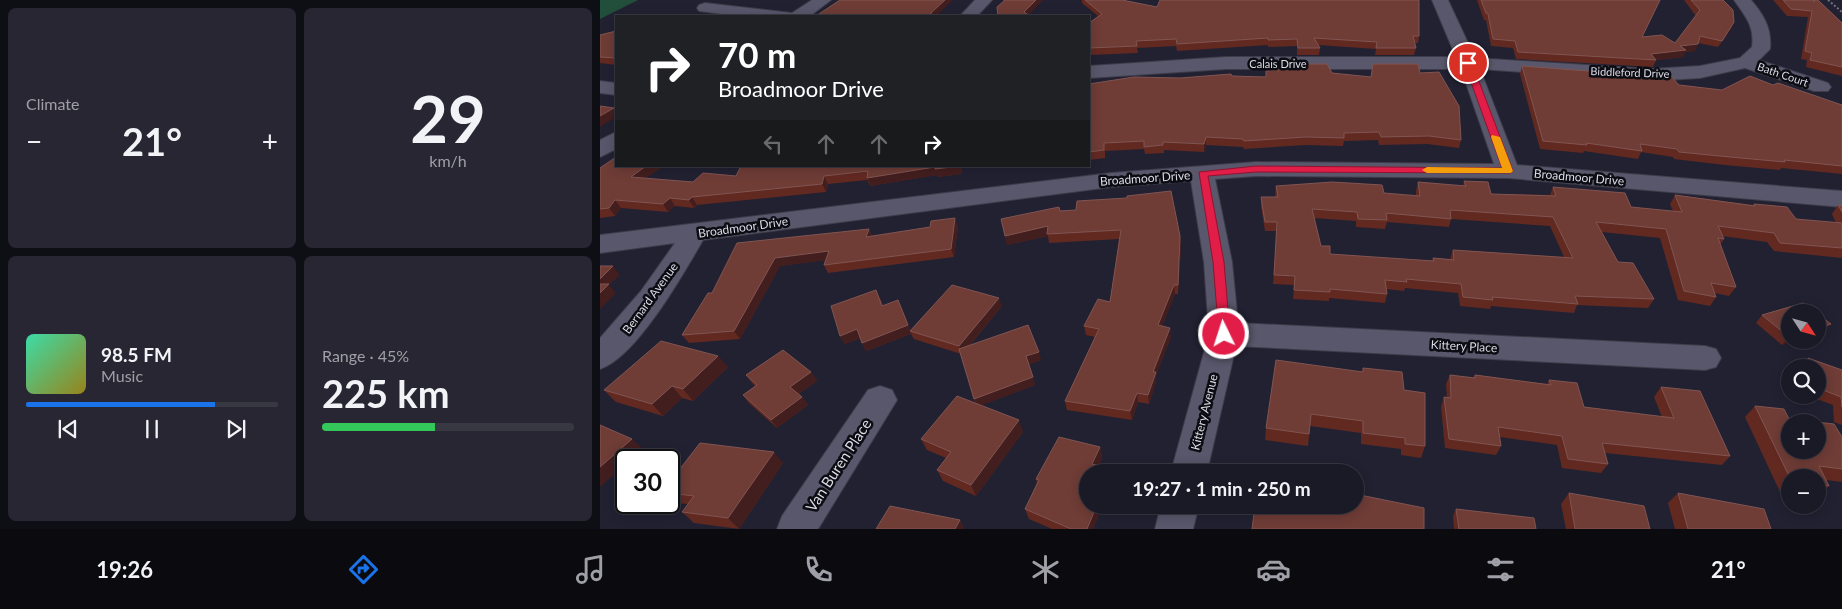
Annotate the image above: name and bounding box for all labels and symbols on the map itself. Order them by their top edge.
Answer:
pin [1447,42,1489,84]
street label: Calais Drive [1249,57,1307,70]
street label: Bath Court [1756,59,1810,89]
street label: Biddleford Drive [1590,64,1670,80]
street label: Broadmoor Drive [1533,166,1625,188]
street label: Broadmoor Drive [1099,167,1191,189]
street label: Broadmoor Drive [697,213,789,241]
street label: Bernard Avenue [619,259,681,337]
north arrow [1781,304,1826,349]
position arrow [1197,307,1249,359]
street label: Kittery Place [1430,337,1498,355]
street label: Kittery Avenue [1187,372,1221,452]
street label: Van Buren Place [801,415,875,515]
speed limit sign: 30 [615,449,680,514]

